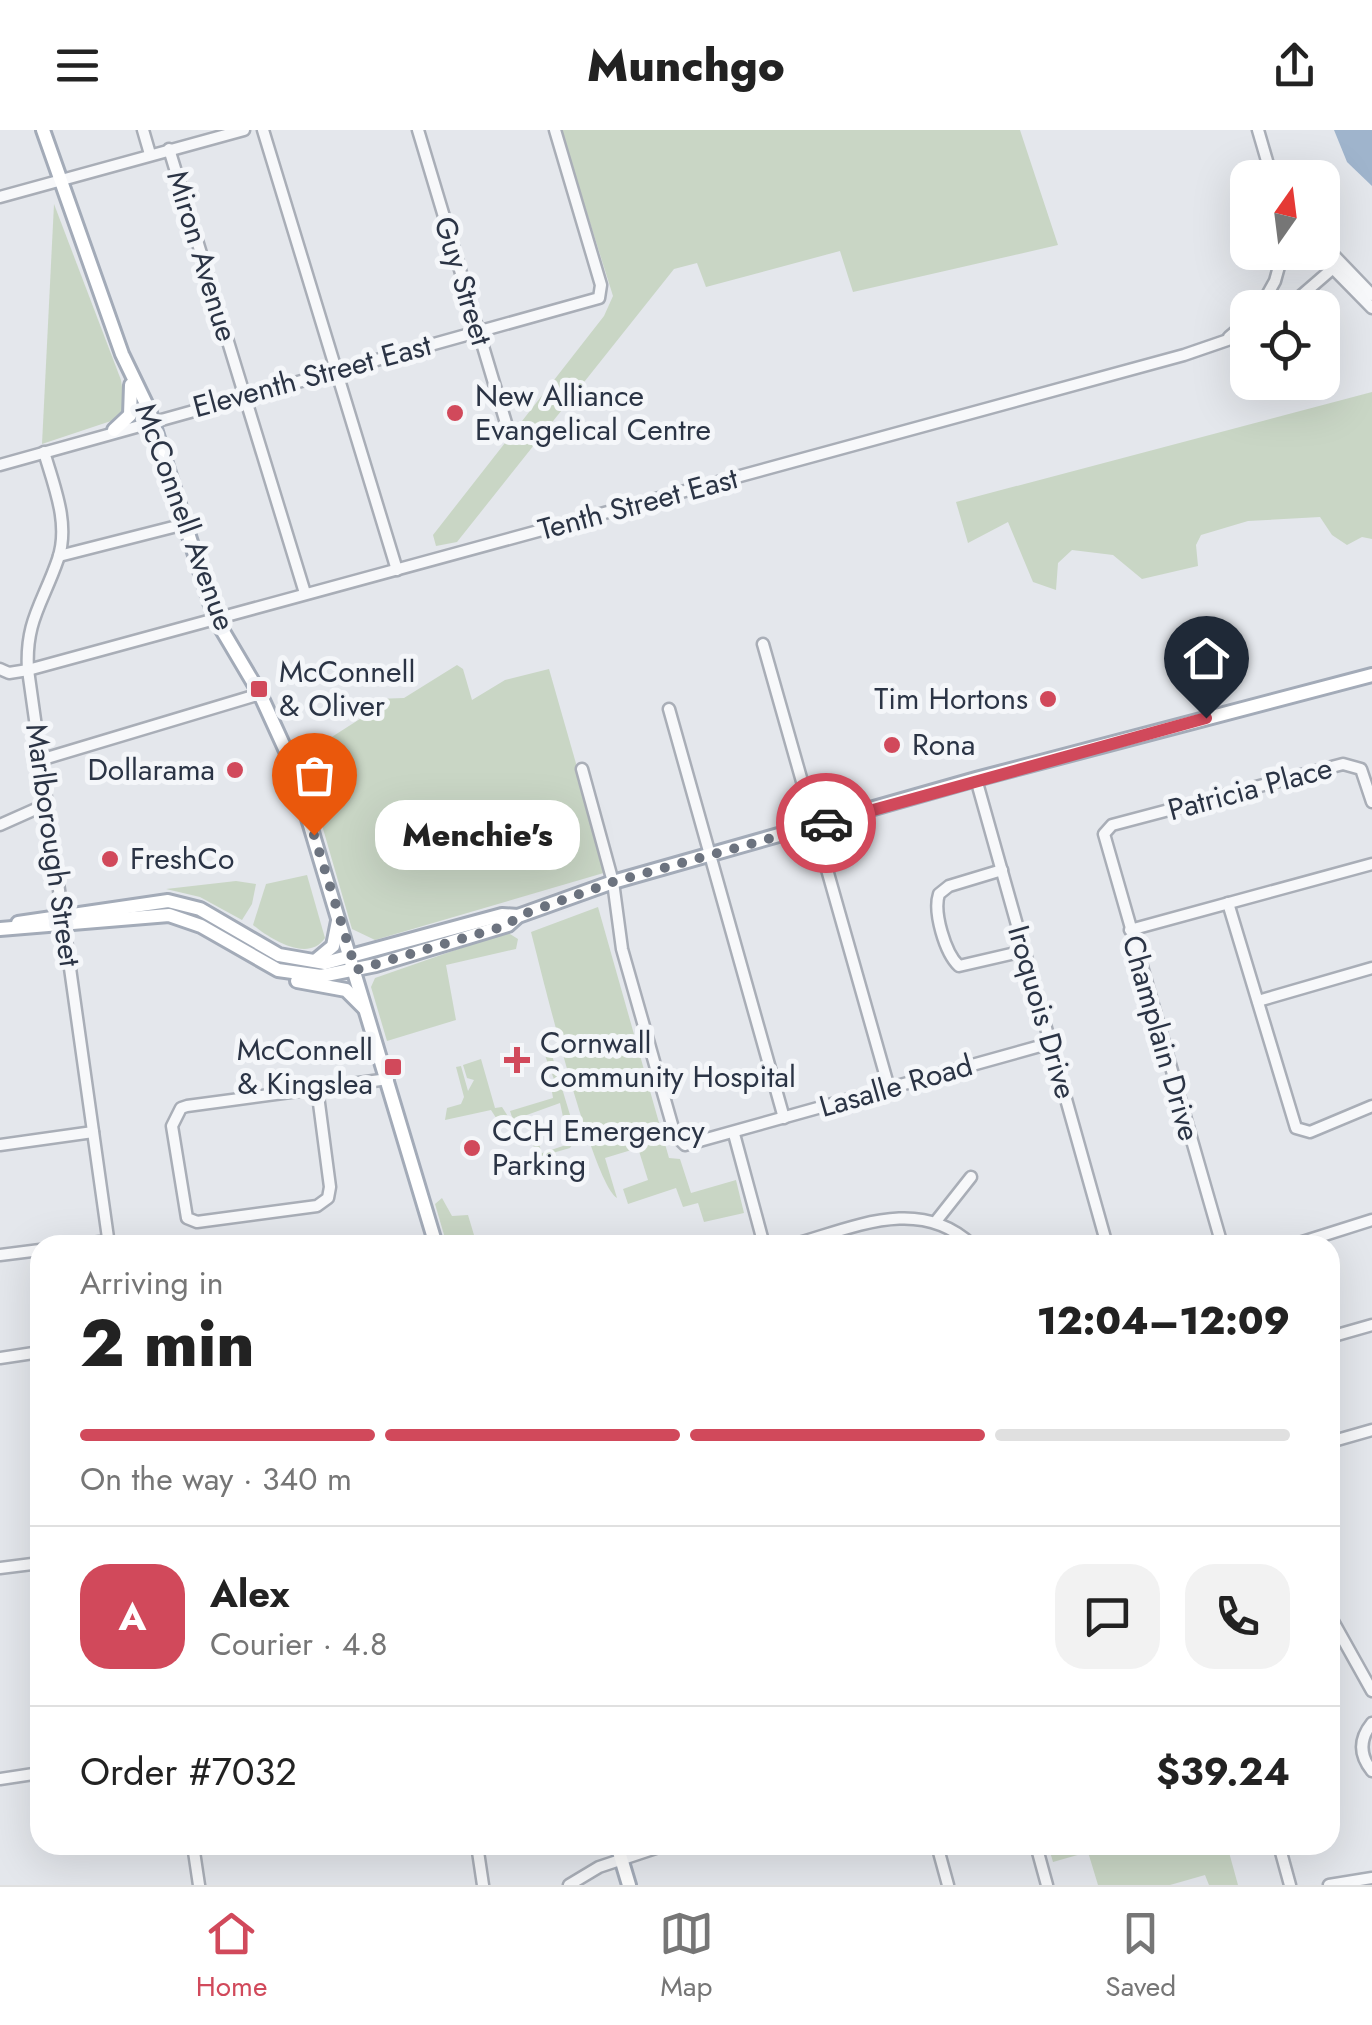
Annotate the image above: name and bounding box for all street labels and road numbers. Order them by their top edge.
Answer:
street label: Miron Avenue [156,165,249,347]
street label: Guy Street [424,211,504,351]
street label: Eleventh Street East [188,323,437,428]
street label: McConnell Avenue [124,397,247,636]
street label: Tenth Street East [533,456,743,551]
street label: Marlborough Street [15,721,92,970]
street label: Patricia Place [1163,746,1337,831]
street label: Iroquois Drive [997,920,1088,1104]
street label: Champlain Drive [1112,930,1211,1146]
street label: Lasalle Road [814,1043,977,1128]

